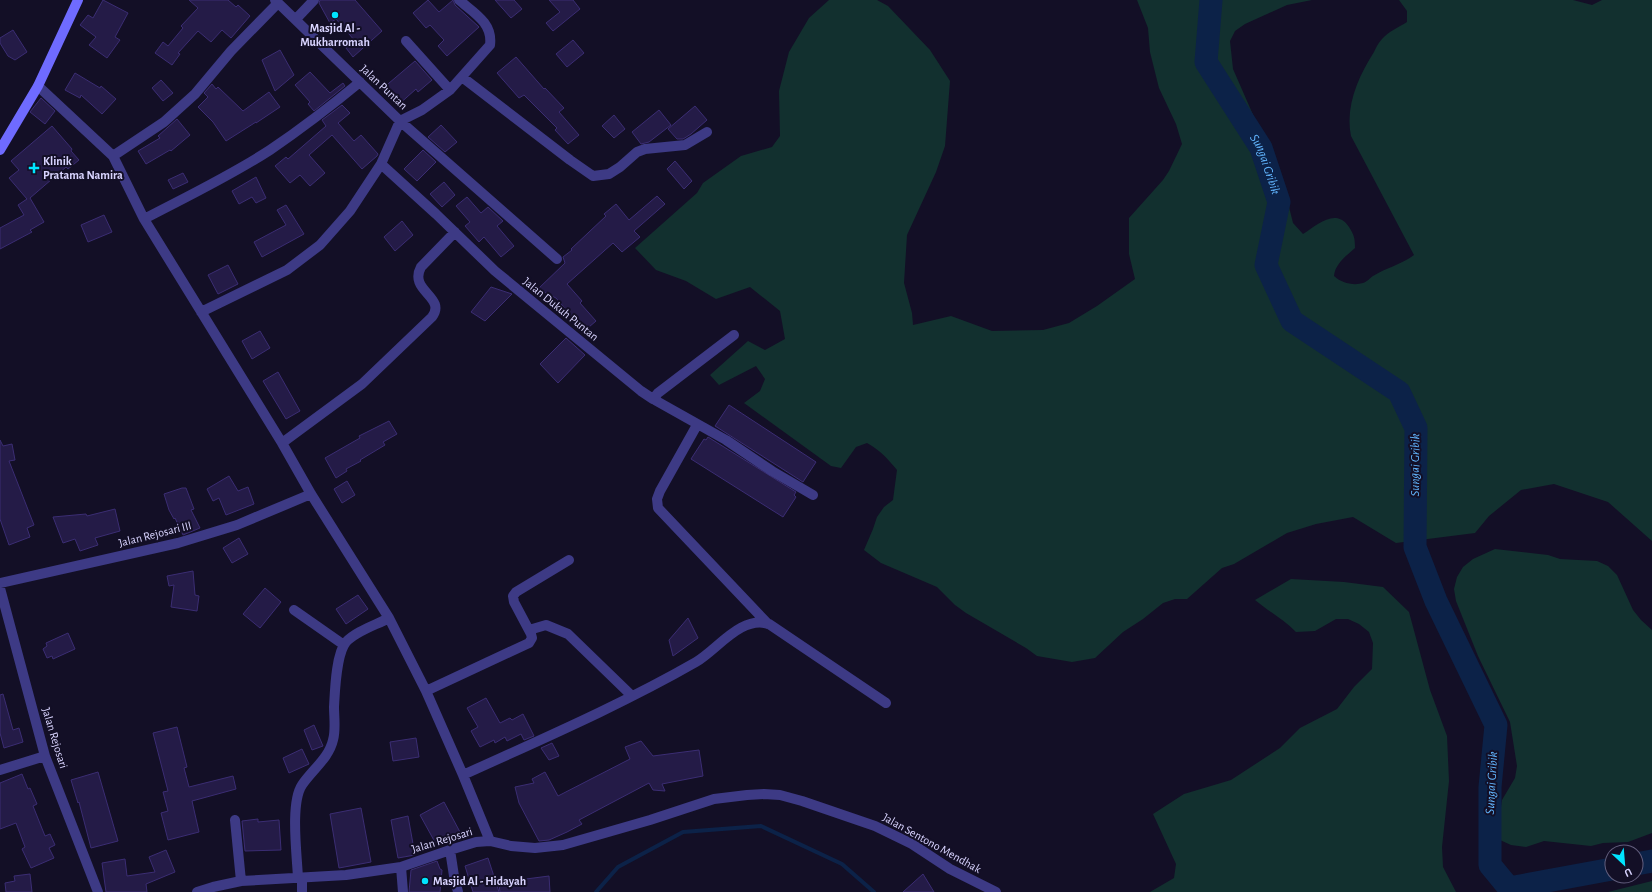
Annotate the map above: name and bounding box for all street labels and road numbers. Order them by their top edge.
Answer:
street label: Jalan Puntan [358,62,410,112]
street label: Jalan Dukuh Puntan [521,275,601,343]
street label: Jalan Rejosari III [117,519,193,550]
street label: Jalan Rejosari [39,706,70,770]
street label: Jalan Sentono Mendhak [881,811,984,875]
street label: Jalan Rejosari [410,825,474,856]

